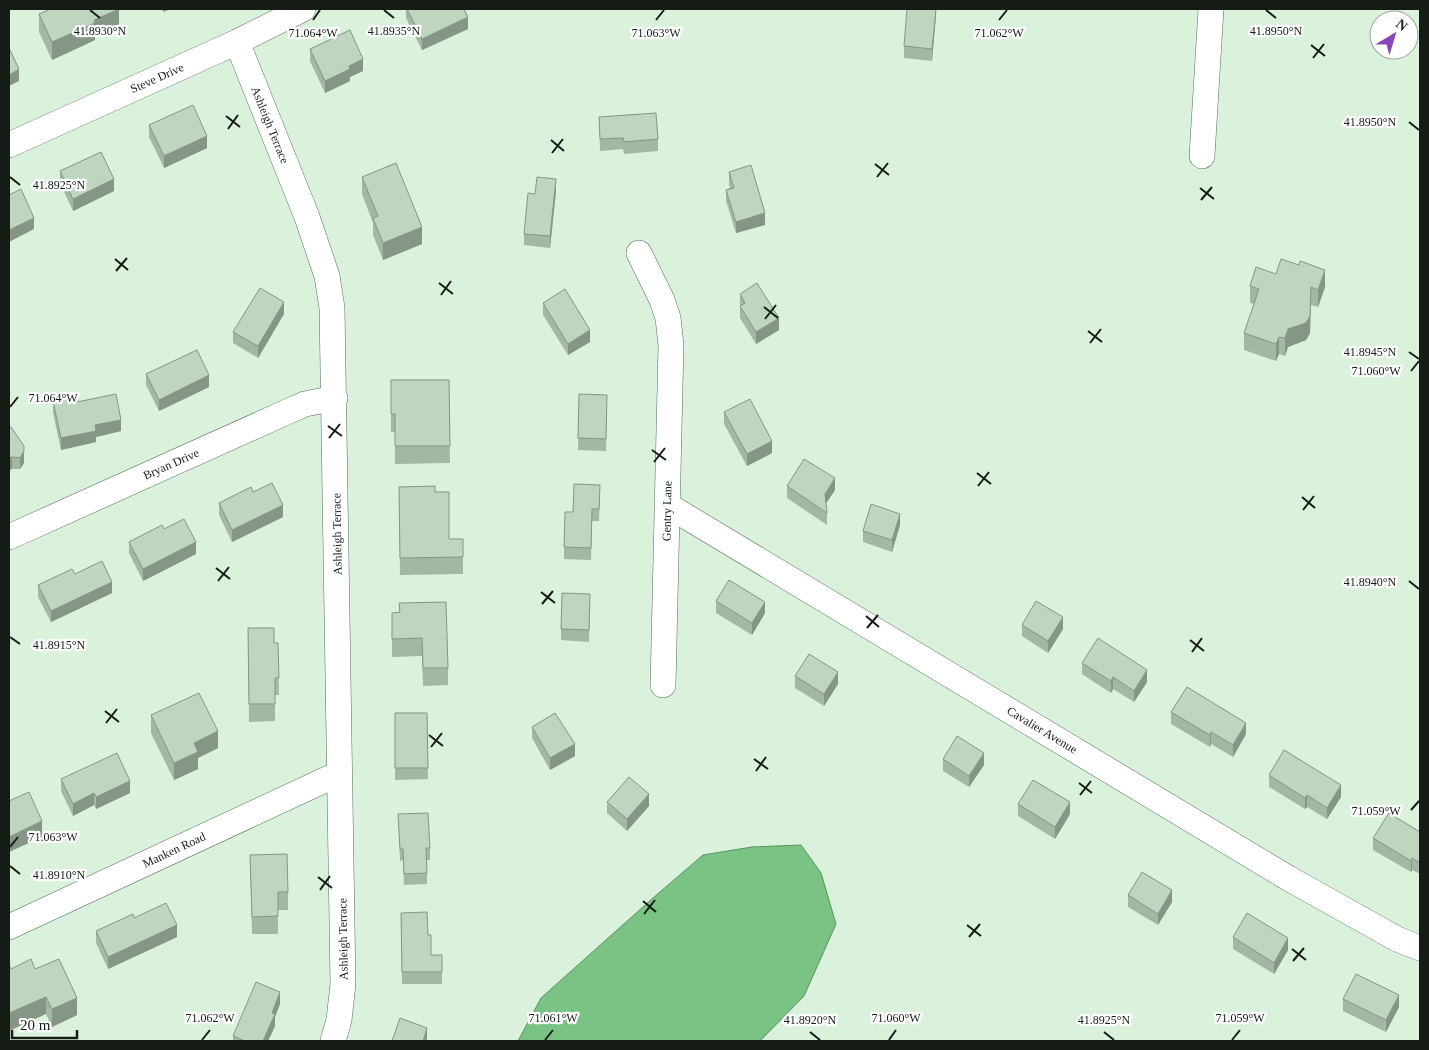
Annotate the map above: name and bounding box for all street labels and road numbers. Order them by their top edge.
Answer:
street label: Steve Drive [128,60,186,96]
street label: Ashleigh Terrace [248,84,292,166]
street label: Bryan Drive [141,445,201,483]
street label: Gentry Lane [659,481,675,541]
street label: Ashleigh Terrace [329,493,345,575]
street label: Cavalier Avenue [1004,704,1080,756]
street label: Manken Road [140,829,208,871]
street label: Ashleigh Terrace [335,898,351,980]

